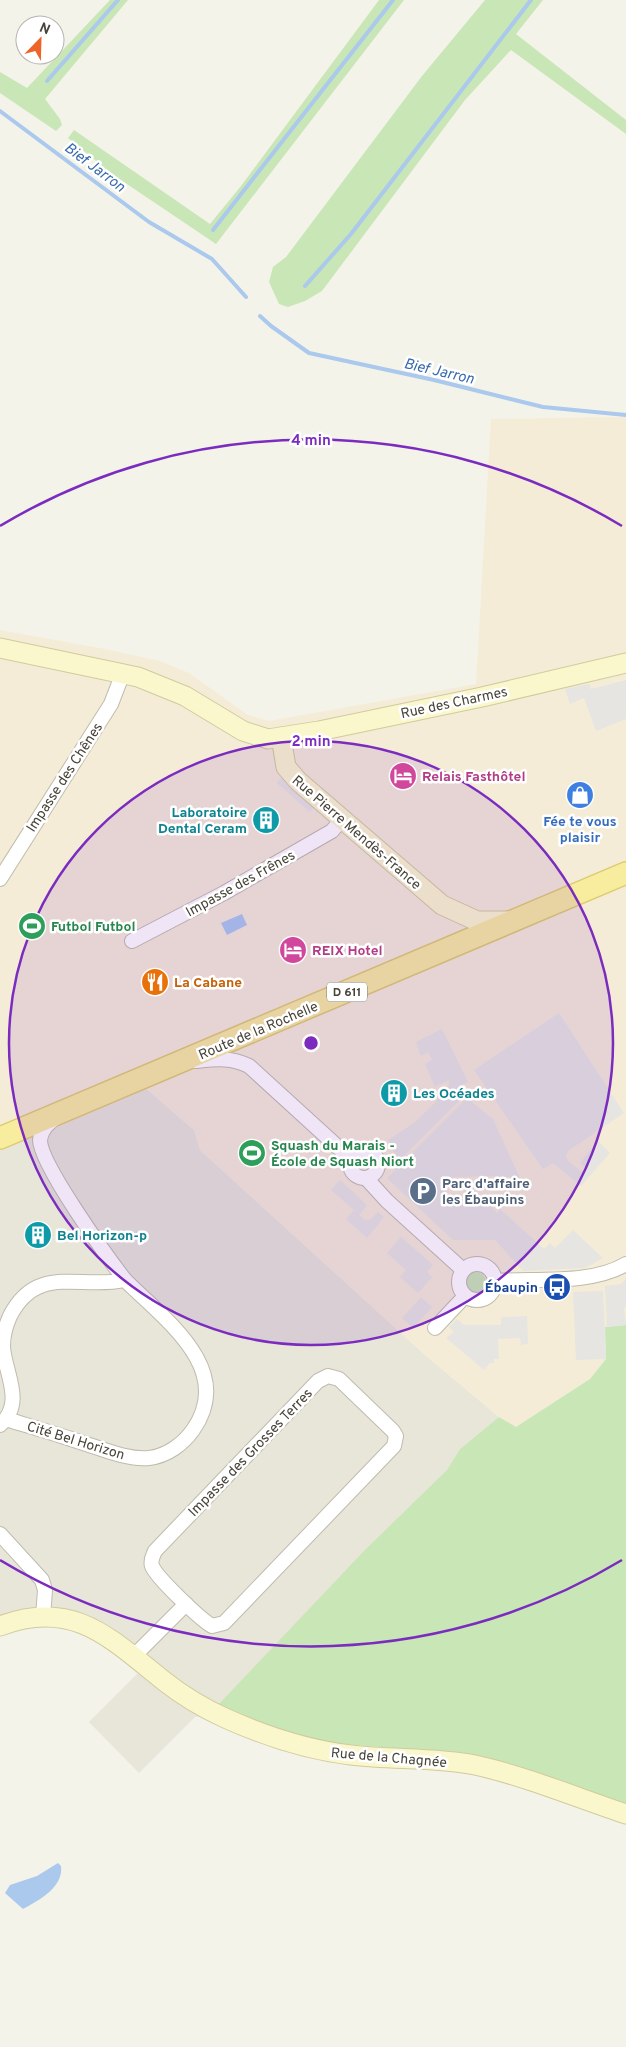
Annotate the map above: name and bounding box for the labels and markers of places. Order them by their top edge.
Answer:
hotel icon: Relais Fasthôtel [388,761,418,791]
place label: Relais Fasthôtel [422,769,525,786]
shop icon: Fée te vous plaisir [565,780,595,810]
place label: Laboratoire Dental Ceram [158,805,247,838]
building icon: Laboratoire Dental Ceram [251,805,281,835]
place label: Fée te vous plaisir [543,814,617,847]
sports icon: Futbol Futbol [17,911,47,941]
place label: Futbol Futbol [51,919,135,936]
hotel icon: REIX Hotel [278,935,308,965]
place label: REIX Hotel [312,943,383,960]
restaurant icon: La Cabane [140,967,170,997]
place label: La Cabane [174,975,242,992]
centre of rings [302,1034,320,1052]
building icon: Les Océades [379,1078,409,1108]
place label: Les Océades [413,1086,495,1103]
sports icon: Squash du Marais - École de Squash Niort [237,1138,267,1168]
place label: Squash du Marais - École de Squash Niort [271,1138,414,1171]
parking icon: Parc d'affaire les Ébaupins [408,1176,438,1206]
place label: Parc d'affaire les Ébaupins [442,1176,530,1209]
building icon: Bel Horizon-p [23,1220,53,1250]
place label: Bel Horizon-p [57,1228,147,1245]
bus stop icon: Ébaupin [542,1272,572,1302]
place label: Ébaupin [485,1279,538,1297]

